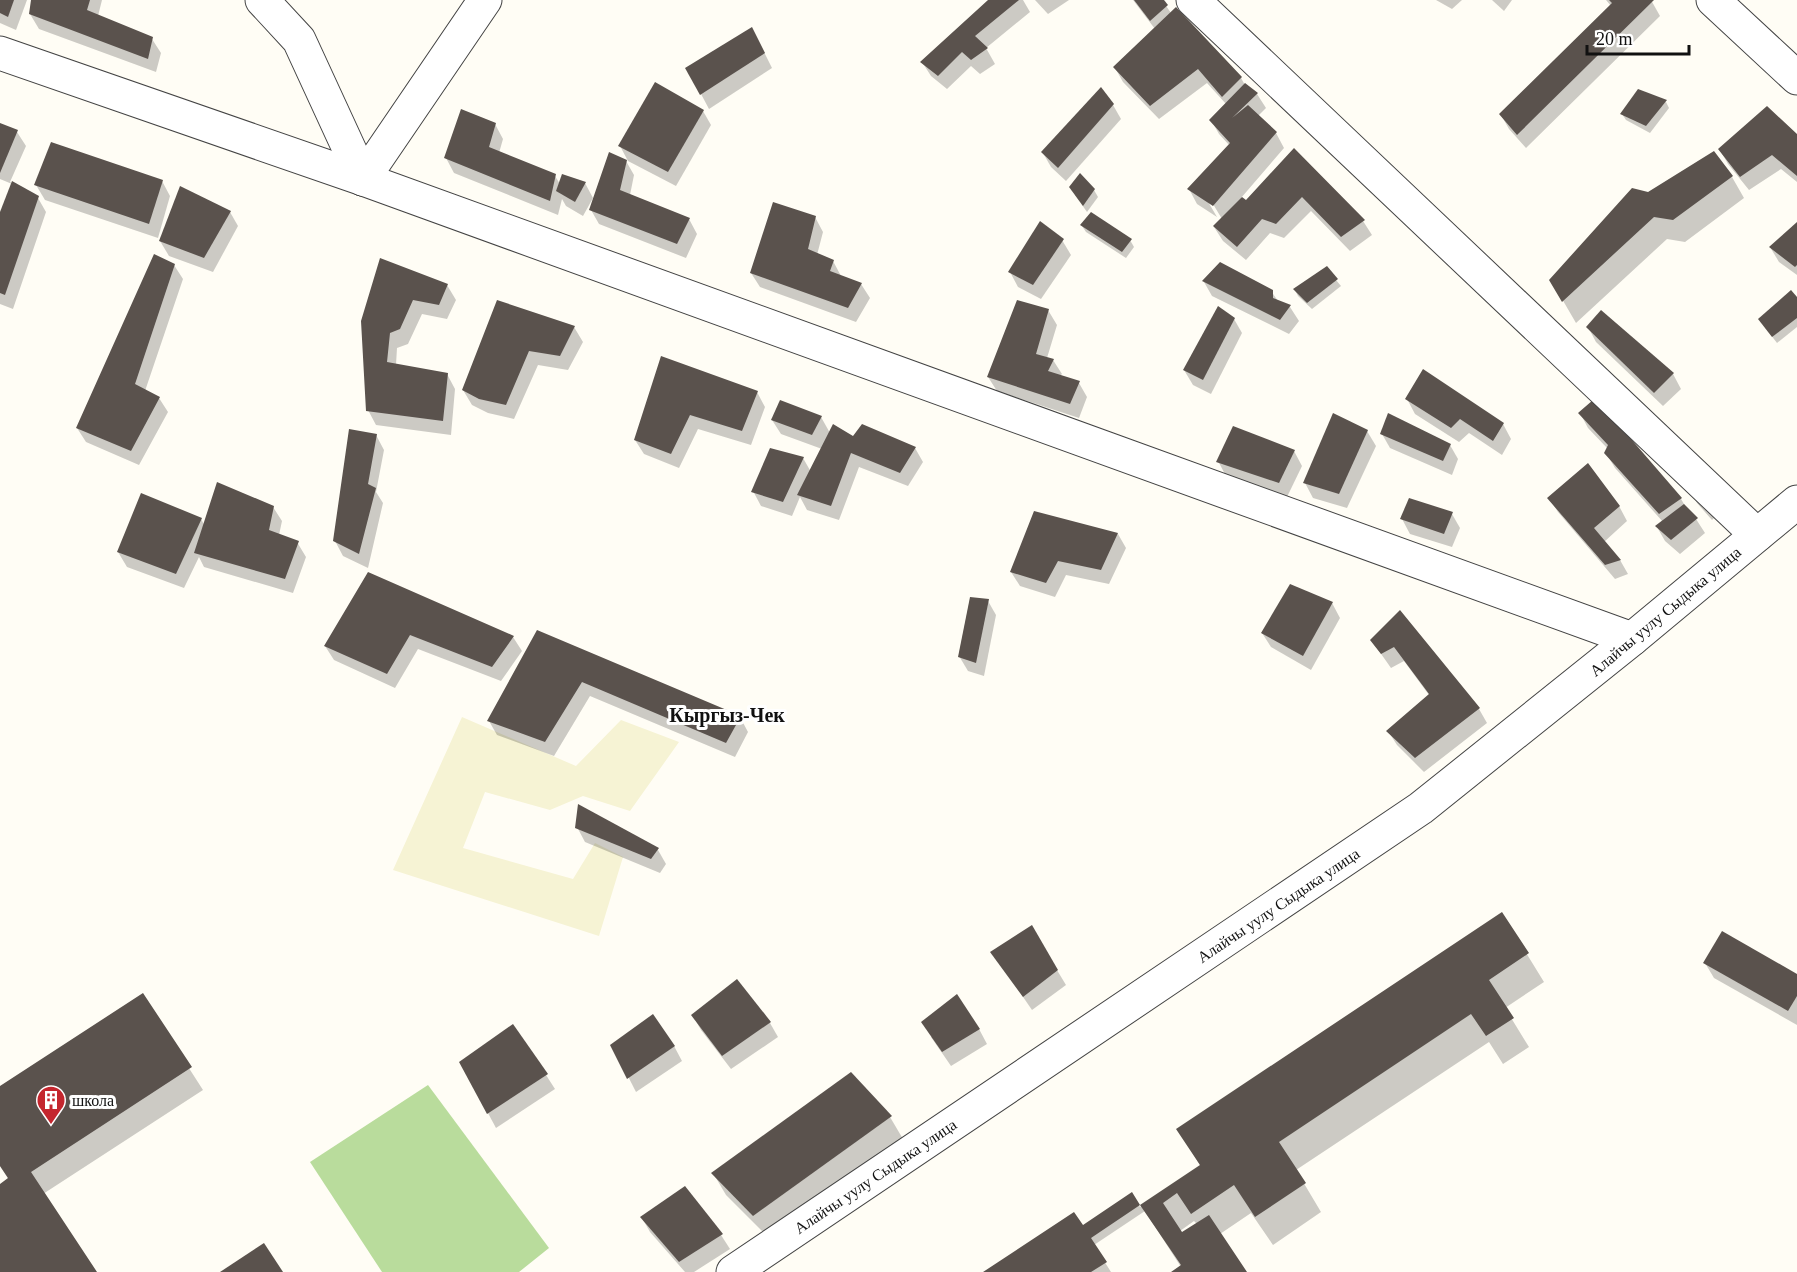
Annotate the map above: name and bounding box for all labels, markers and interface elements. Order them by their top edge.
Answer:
scale bar [1587,18,1689,56]
text: 20 m [1596,29,1633,49]
street label: Алайчы уулу Сыдыка улица [1586,543,1745,680]
district label: Кыргыз-Чек [669,704,785,727]
street label: Алайчы уулу Сыдыка улица [1194,845,1363,967]
building icon: школа [35,1084,67,1126]
place label: школа [72,1092,114,1109]
street label: Алайчы уулу Сыдыка улица [791,1116,960,1238]

